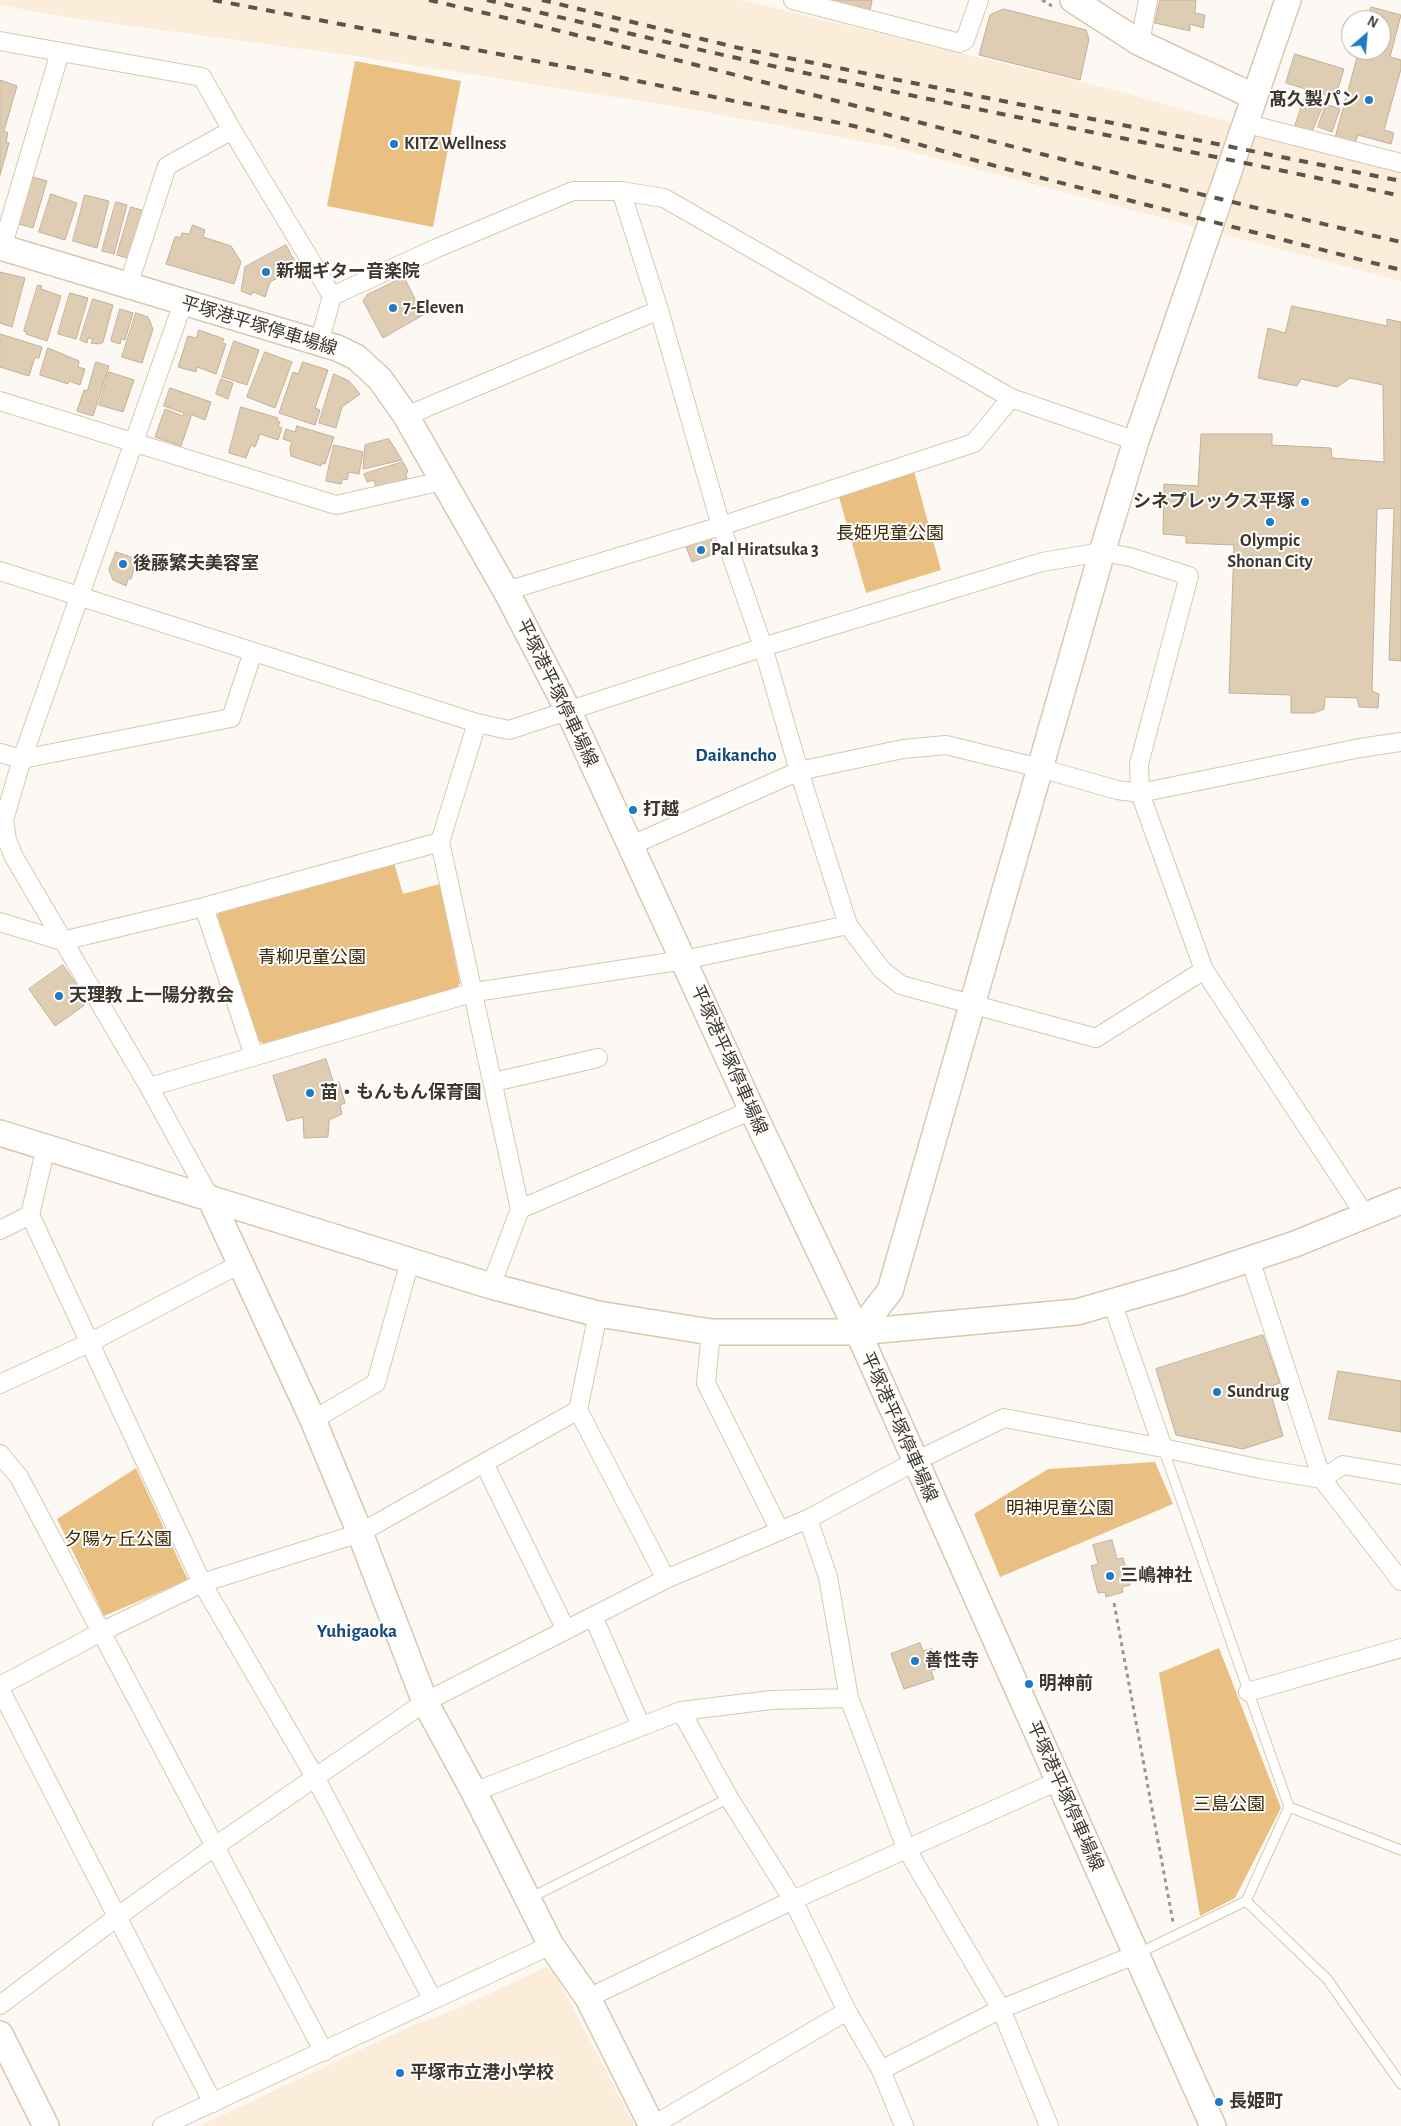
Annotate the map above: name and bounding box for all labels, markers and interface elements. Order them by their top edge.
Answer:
north arrow [1341,10,1391,60]
text: N [1365,14,1380,31]
place label: 髙久製パン [1269,89,1359,111]
marker: 髙久製パン [1363,94,1375,106]
place label: KITZ Wellness [404,133,506,155]
marker: KITZ Wellness [388,138,400,150]
place label: 新堀ギター音楽院 [276,261,420,283]
marker: 新堀ギター音楽院 [260,266,272,278]
street label: 平塚港平塚停車場線 [178,292,340,360]
place label: 7-Eleven [403,297,464,319]
marker: 7-Eleven [387,302,399,314]
place label: シネプレックス平塚 [1133,491,1295,513]
marker: シネプレックス平塚 [1299,496,1311,508]
marker: Olympic Shonan City [1264,516,1276,528]
park label: 長姫児童公園 [836,523,944,545]
place label: Olympic Shonan City [1227,530,1313,572]
place label: Pal Hiratsuka 3 [711,539,819,561]
marker: Pal Hiratsuka 3 [695,544,707,556]
place label: 後藤繁夫美容室 [133,553,259,575]
marker: 後藤繁夫美容室 [117,558,129,570]
street label: 平塚港平塚停車場線 [512,615,602,771]
district label: Daikancho [695,744,777,766]
place label: 打越 [643,799,679,821]
marker: 打越 [627,804,639,816]
park label: 青柳児童公園 [258,947,366,969]
street label: 平塚港平塚停車場線 [686,982,772,1138]
place label: 天理教 上一陽分教会 [69,985,234,1007]
marker: 天理教 上一陽分教会 [53,990,65,1002]
place label: 苗・もんもん保育園 [320,1082,482,1104]
marker: 苗・もんもん保育園 [304,1087,316,1099]
street label: 平塚港平塚停車場線 [856,1349,942,1505]
place label: Sundrug [1227,1381,1289,1403]
marker: Sundrug [1211,1386,1223,1398]
park label: 明神児童公園 [1006,1498,1114,1520]
park label: 夕陽ヶ丘公園 [64,1529,172,1551]
place label: 三嶋神社 [1120,1565,1192,1587]
marker: 三嶋神社 [1104,1570,1116,1582]
district label: Yuhigaoka [317,1620,397,1642]
place label: 善性寺 [925,1650,979,1672]
marker: 善性寺 [909,1655,921,1667]
place label: 明神前 [1039,1673,1093,1695]
marker: 明神前 [1023,1678,1035,1690]
street label: 平塚港平塚停車場線 [1022,1718,1108,1874]
park label: 三島公園 [1193,1794,1265,1816]
place label: 平塚市立港小学校 [410,2062,554,2084]
marker: 平塚市立港小学校 [394,2067,406,2079]
place label: 長姫町 [1229,2091,1283,2113]
marker: 長姫町 [1213,2096,1225,2108]

